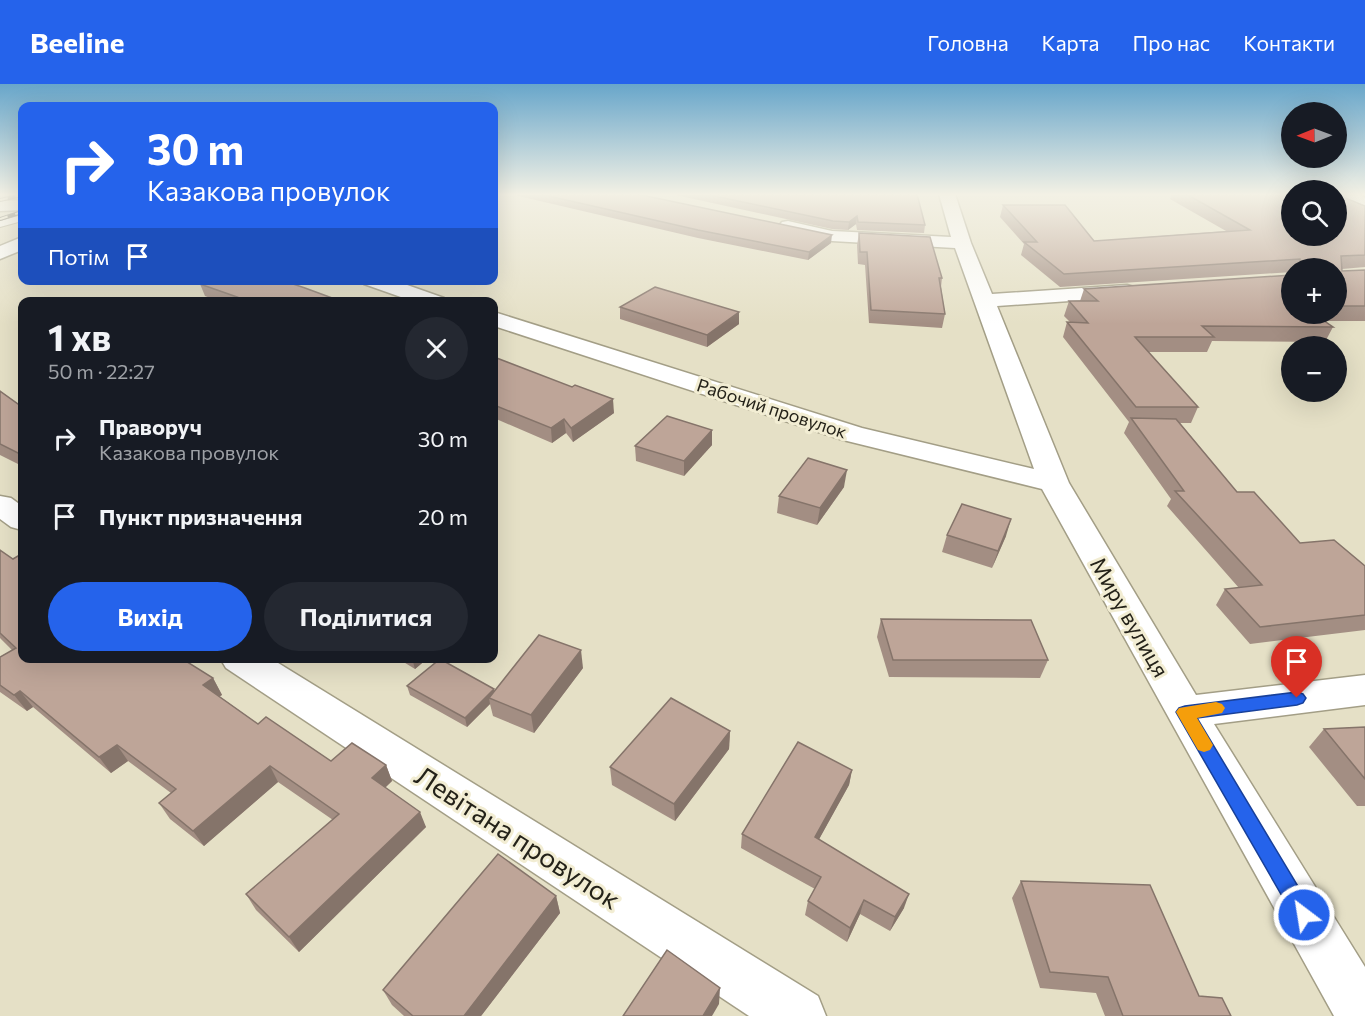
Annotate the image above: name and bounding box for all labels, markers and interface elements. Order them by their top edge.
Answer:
text: Beeline [30,25,124,59]
text: Головна [927,30,1009,55]
text: Карта [1042,30,1099,55]
text: Про нас [1132,30,1210,55]
text: Контакти [1243,30,1335,55]
north arrow [1281,102,1347,168]
map controls [1281,102,1347,402]
text: 30 m [147,122,244,174]
icon: right [48,126,126,204]
text: Казакова провулок [147,174,390,207]
button: search [1281,180,1347,246]
icon: arrive [121,240,154,273]
text: Потім [48,243,109,270]
button: + [1281,258,1347,324]
text: 1 хв [48,314,111,358]
button: close [405,317,468,380]
button: − [1281,336,1347,402]
text: 50 m · 22:27 [48,359,155,383]
street label: Рабочий провулок [694,373,850,443]
text: Праворуч [99,413,202,440]
icon: right [48,422,81,455]
text: 30 m [418,425,468,452]
text: Казакова провулок [99,440,279,464]
icon: arrive [48,500,81,533]
text: Пункт призначення [99,503,302,530]
text: 20 m [418,503,468,530]
street label: Миру вулиця [1085,552,1175,682]
button: Вихід [48,582,252,651]
button: Поділитися [264,582,468,651]
pin [1271,636,1322,698]
icon: arrive [1280,645,1313,678]
street label: Левітана провулок [409,758,627,916]
position arrow [1272,883,1336,947]

